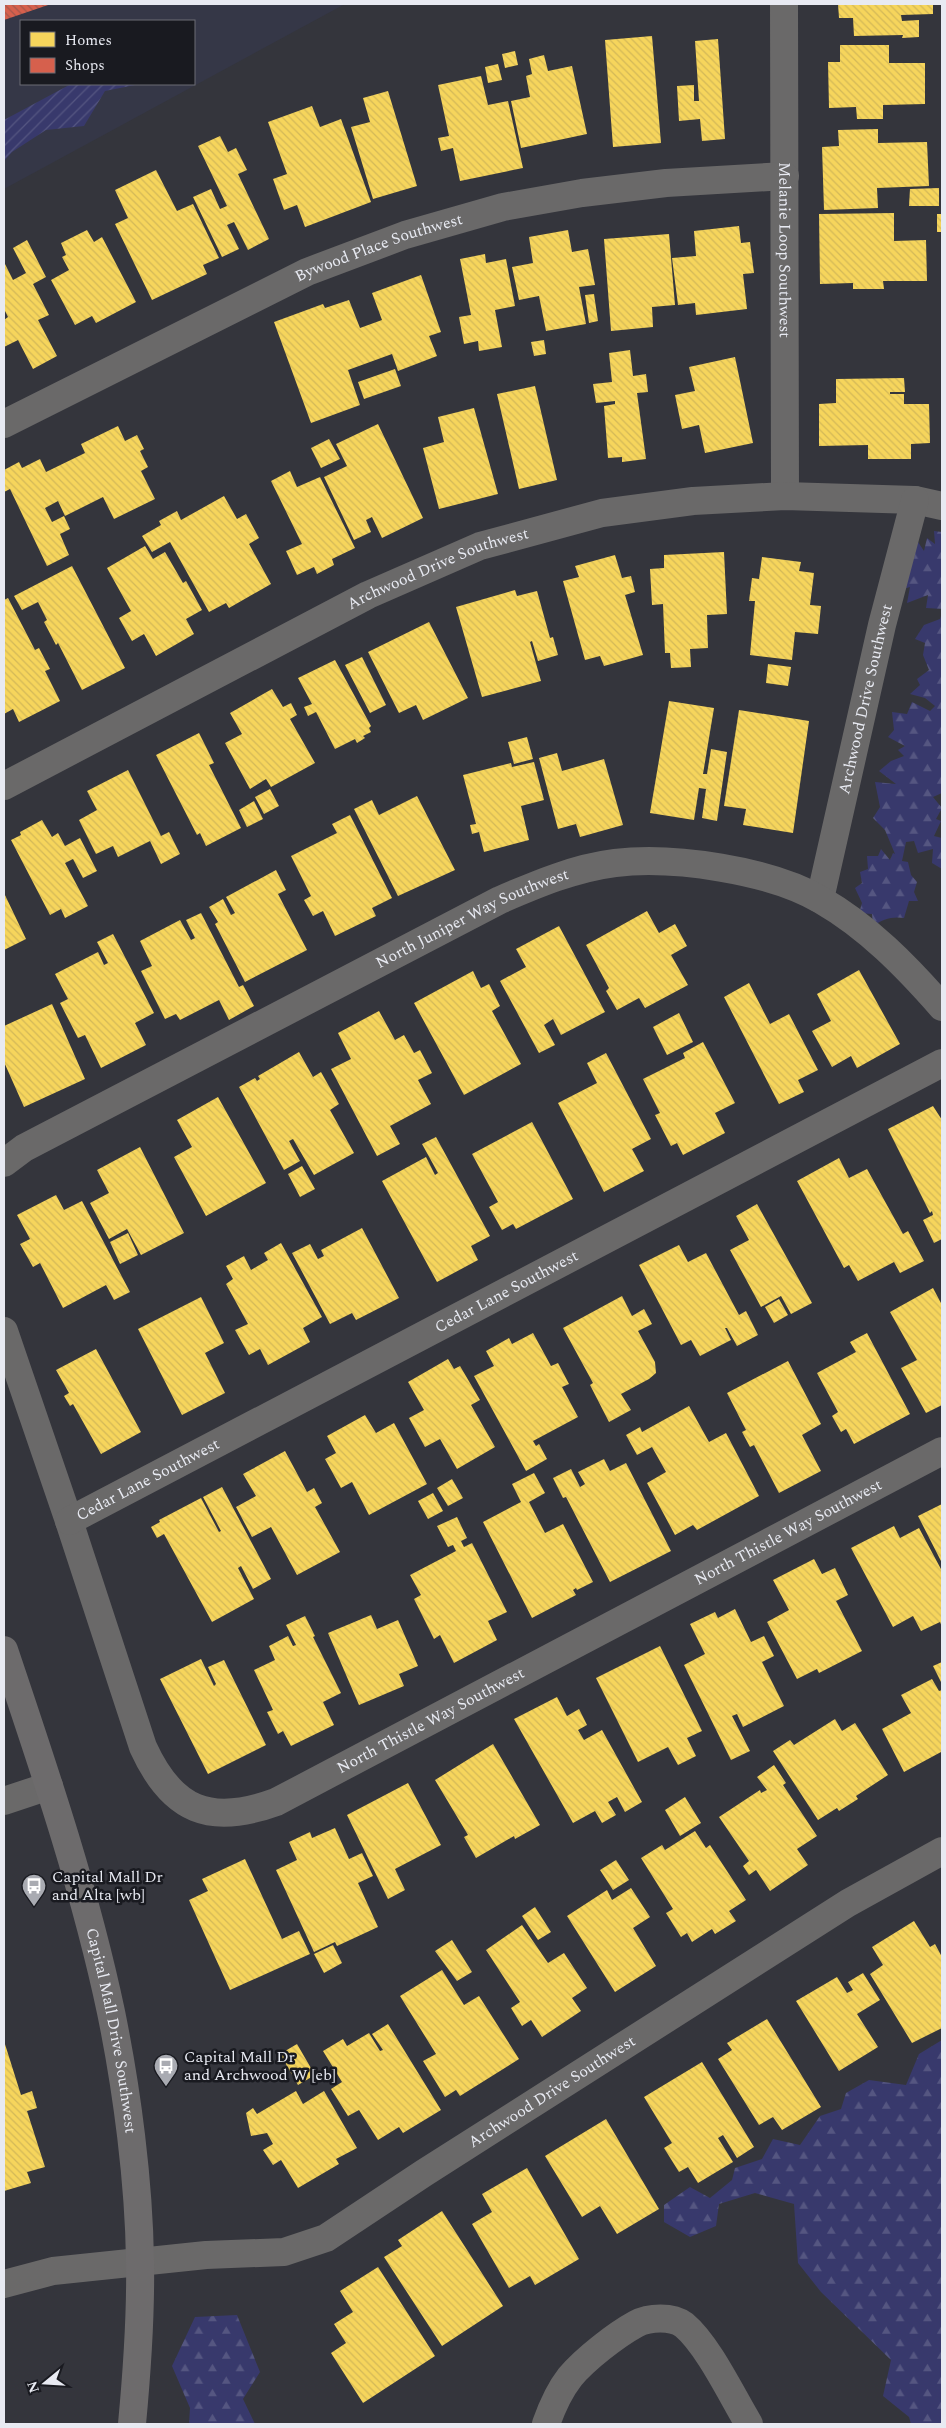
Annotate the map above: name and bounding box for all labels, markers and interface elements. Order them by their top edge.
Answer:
legend [20,20,195,85]
text: Homes [65,29,112,52]
text: Shops [65,54,105,77]
street label: Melanie Loop Southwest [772,162,797,338]
street label: Bywood Place Southwest [291,207,466,288]
street label: Archwood Drive Southwest [343,521,532,616]
street label: Archwood Drive Southwest [832,601,899,797]
street label: North Juniper Way Southwest [372,862,572,975]
street label: Cedar Lane Southwest [430,1244,583,1339]
street label: Cedar Lane Southwest [72,1432,224,1527]
street label: North Thistle Way Southwest [690,1473,886,1591]
street label: North Thistle Way Southwest [333,1661,529,1780]
place label: Capital Mall Dr and Alta [wb] [52,1865,163,1907]
bus stop icon: Capital Mall Dr and Alta [wb] [21,1873,47,1907]
street label: Capital Mall Drive Southwest [79,1925,143,2135]
street label: Archwood Drive Southwest [463,2029,641,2154]
place label: Capital Mall Dr and Archwood W [eb] [184,2045,336,2087]
bus stop icon: Capital Mall Dr and Archwood W [eb] [153,2053,179,2087]
north arrow [20,2358,70,2408]
text: N [21,2378,45,2396]

